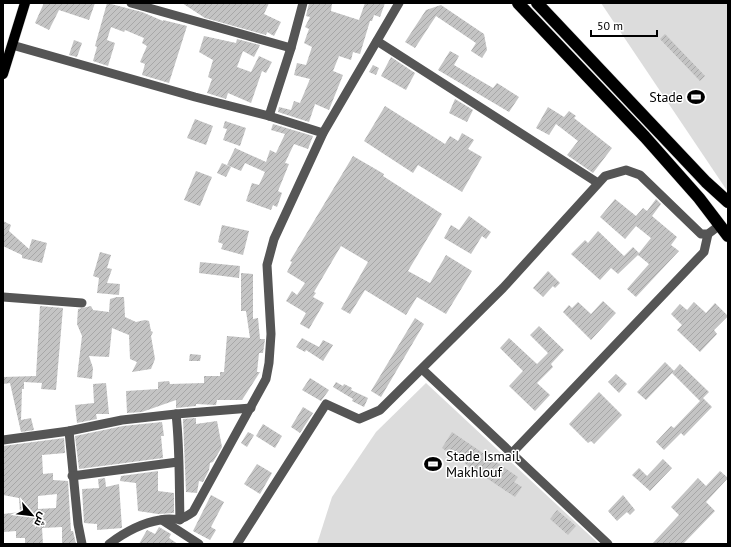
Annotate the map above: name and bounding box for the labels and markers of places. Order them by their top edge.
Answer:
sports icon: Stade [686,87,706,107]
place label: Stade [649,88,683,106]
place label: Stade Ismail Makhlouf [446,447,520,481]
sports icon: Stade Ismail Makhlouf [423,454,443,474]

